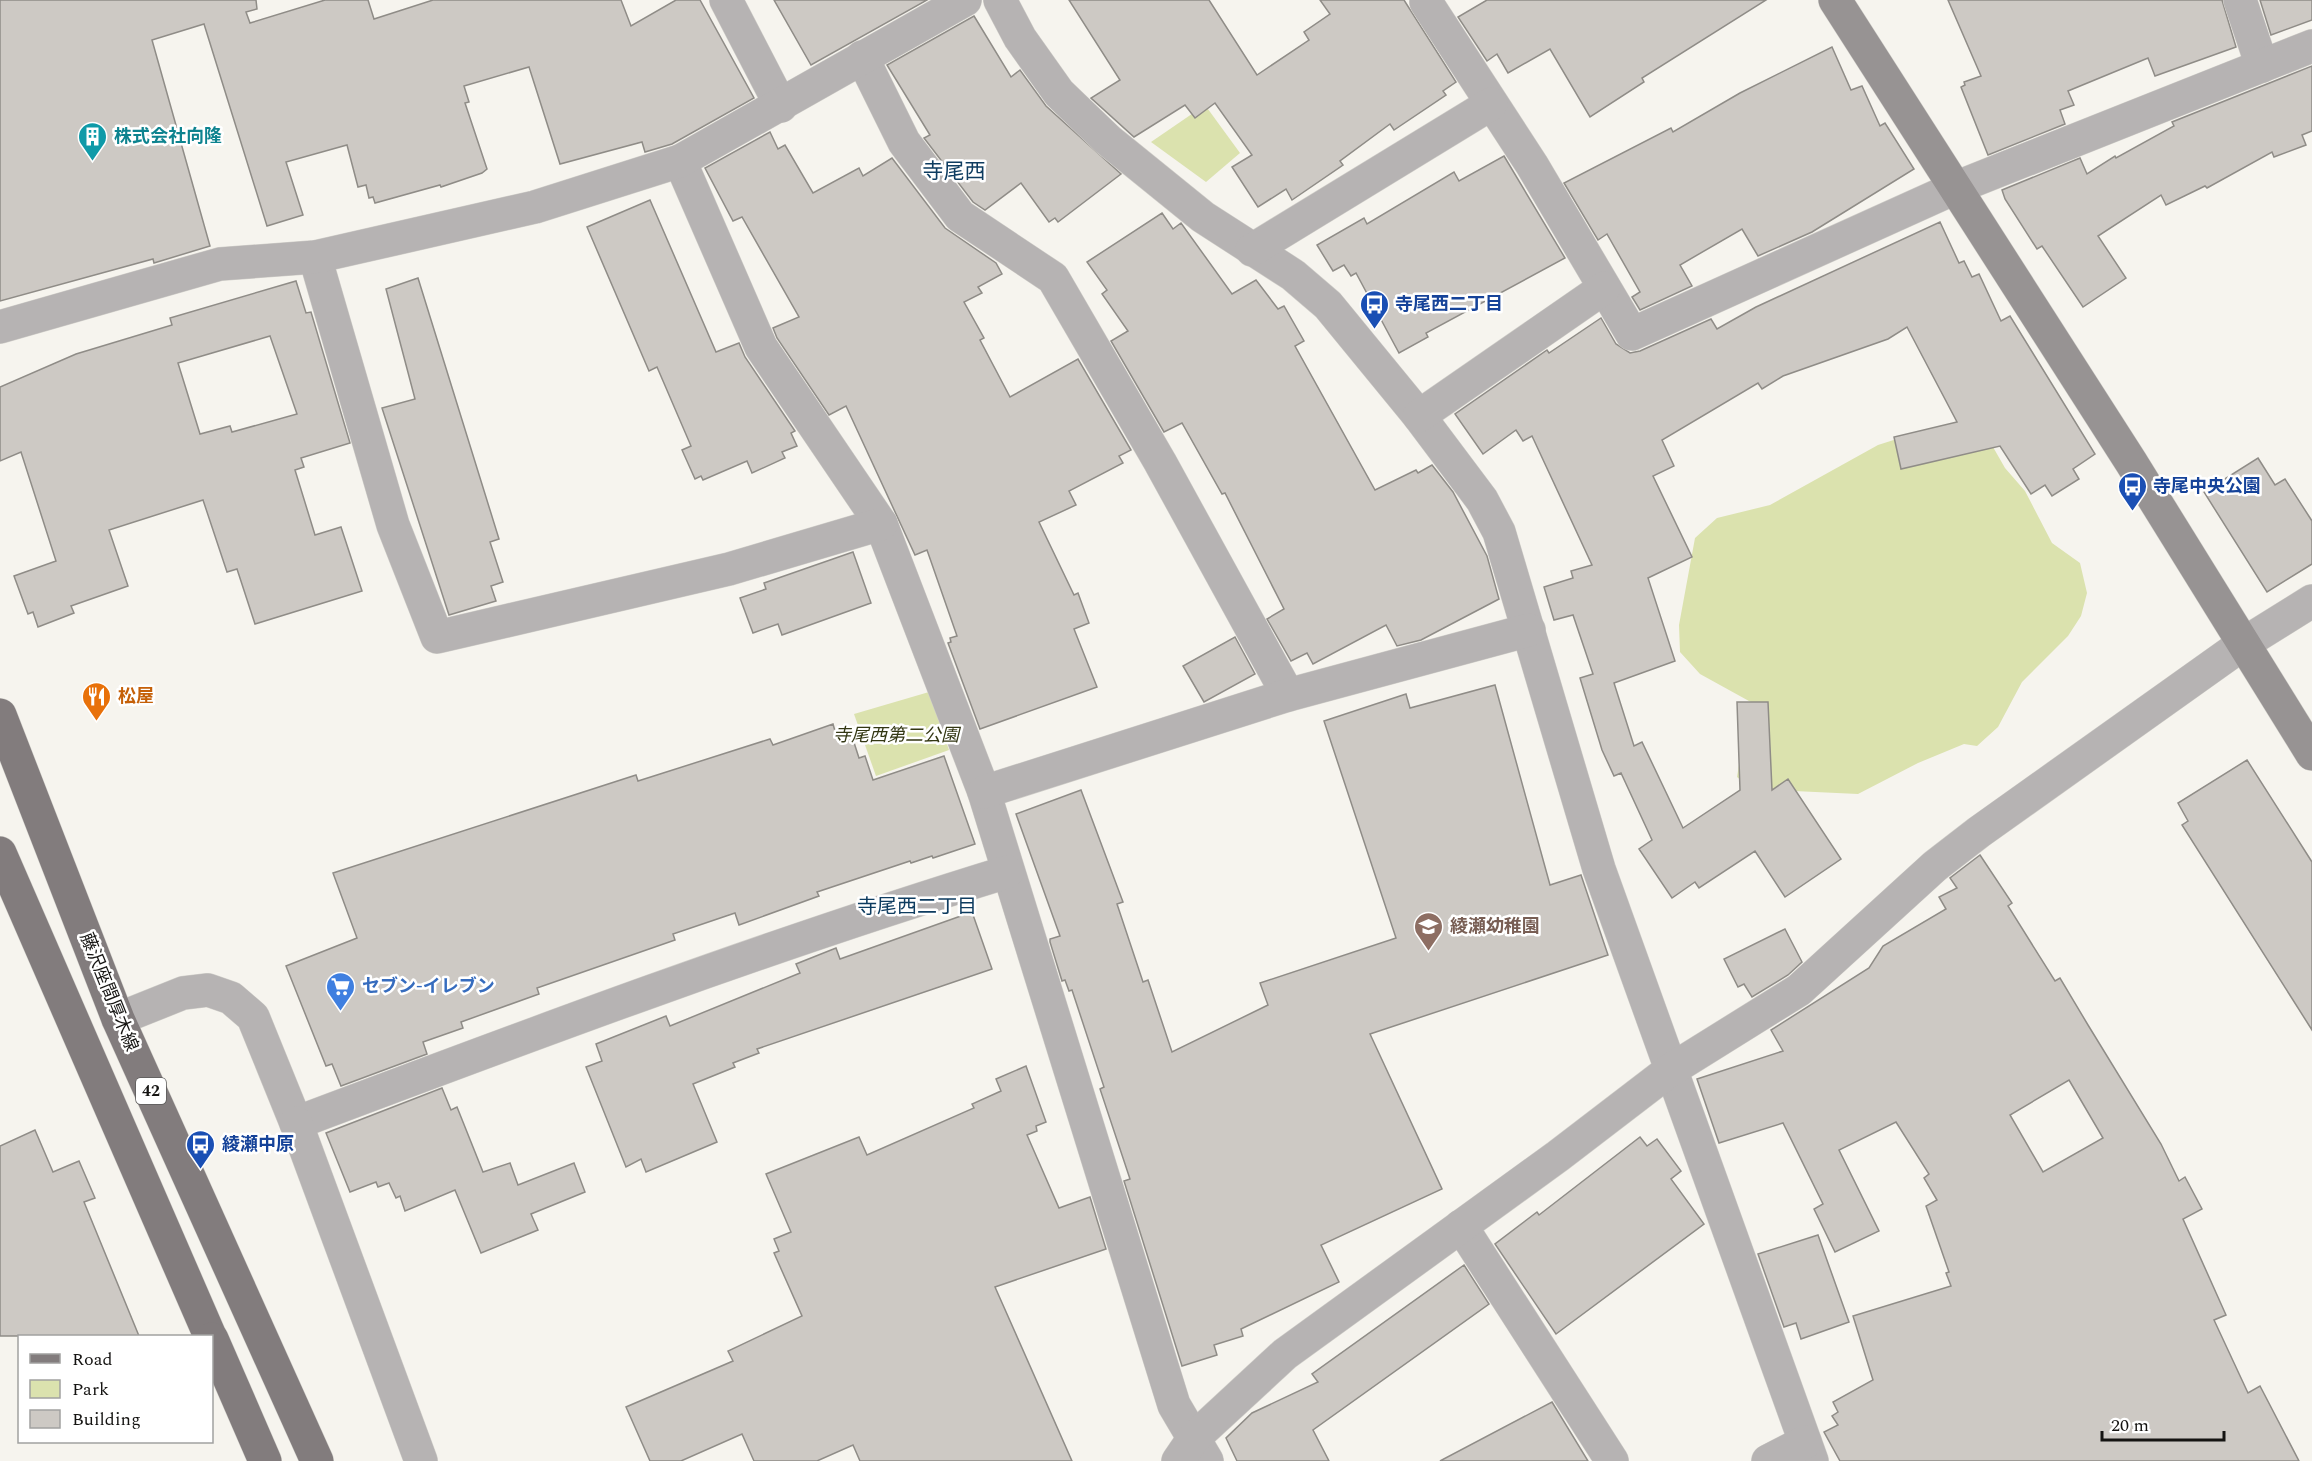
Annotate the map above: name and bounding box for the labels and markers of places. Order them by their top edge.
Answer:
building icon: 株式会社向隆 [77,120,109,162]
place label: 株式会社向隆 [114,123,222,150]
bus stop icon: 寺尾西二丁目 [1358,288,1390,330]
place label: 寺尾西二丁目 [1395,291,1503,318]
bus stop icon: 寺尾中央公園 [2116,470,2148,512]
place label: 寺尾中央公園 [2153,473,2261,500]
restaurant icon: 松屋 [81,680,113,722]
place label: 松屋 [118,683,154,710]
school or university icon: 綾瀬幼稚園 [1413,910,1445,952]
place label: 綾瀬幼稚園 [1450,913,1540,940]
supermarket icon: セブン-イレブン [325,970,357,1012]
place label: セブン-イレブン [362,973,495,1000]
bus stop icon: 綾瀬中原 [185,1128,217,1170]
place label: 綾瀬中原 [222,1131,294,1158]

